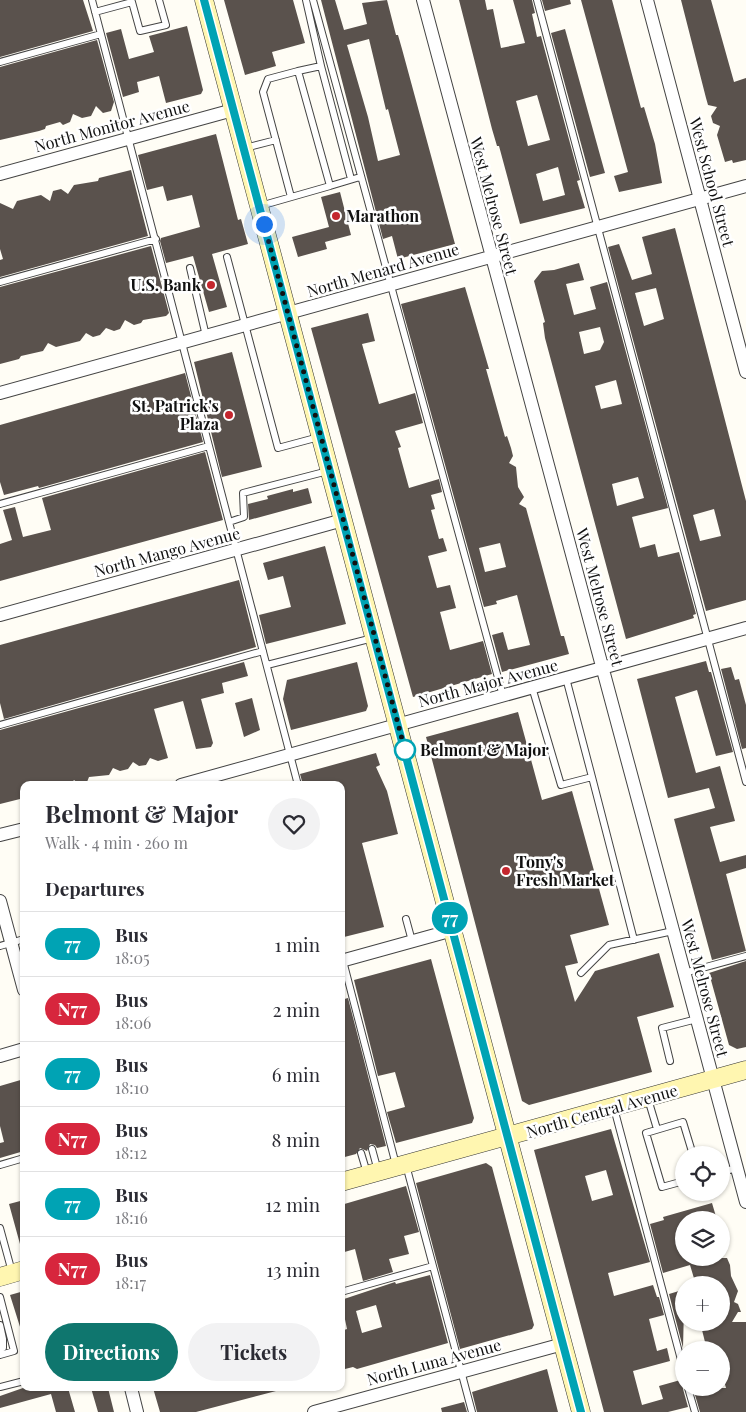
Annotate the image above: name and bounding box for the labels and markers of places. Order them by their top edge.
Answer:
place label: Marathon [346,205,419,226]
marker: Marathon [330,210,342,222]
place label: U.S. Bank [130,274,202,295]
marker: U.S. Bank [205,279,217,291]
place label: St. Patrick's Plaza [132,395,220,434]
marker: St. Patrick's Plaza [223,409,235,421]
marker: Belmont & Major [394,739,416,761]
place label: Belmont & Major [420,739,549,760]
place label: Tony's Fresh Market [516,851,615,890]
marker: Tony's Fresh Market [500,865,512,877]

